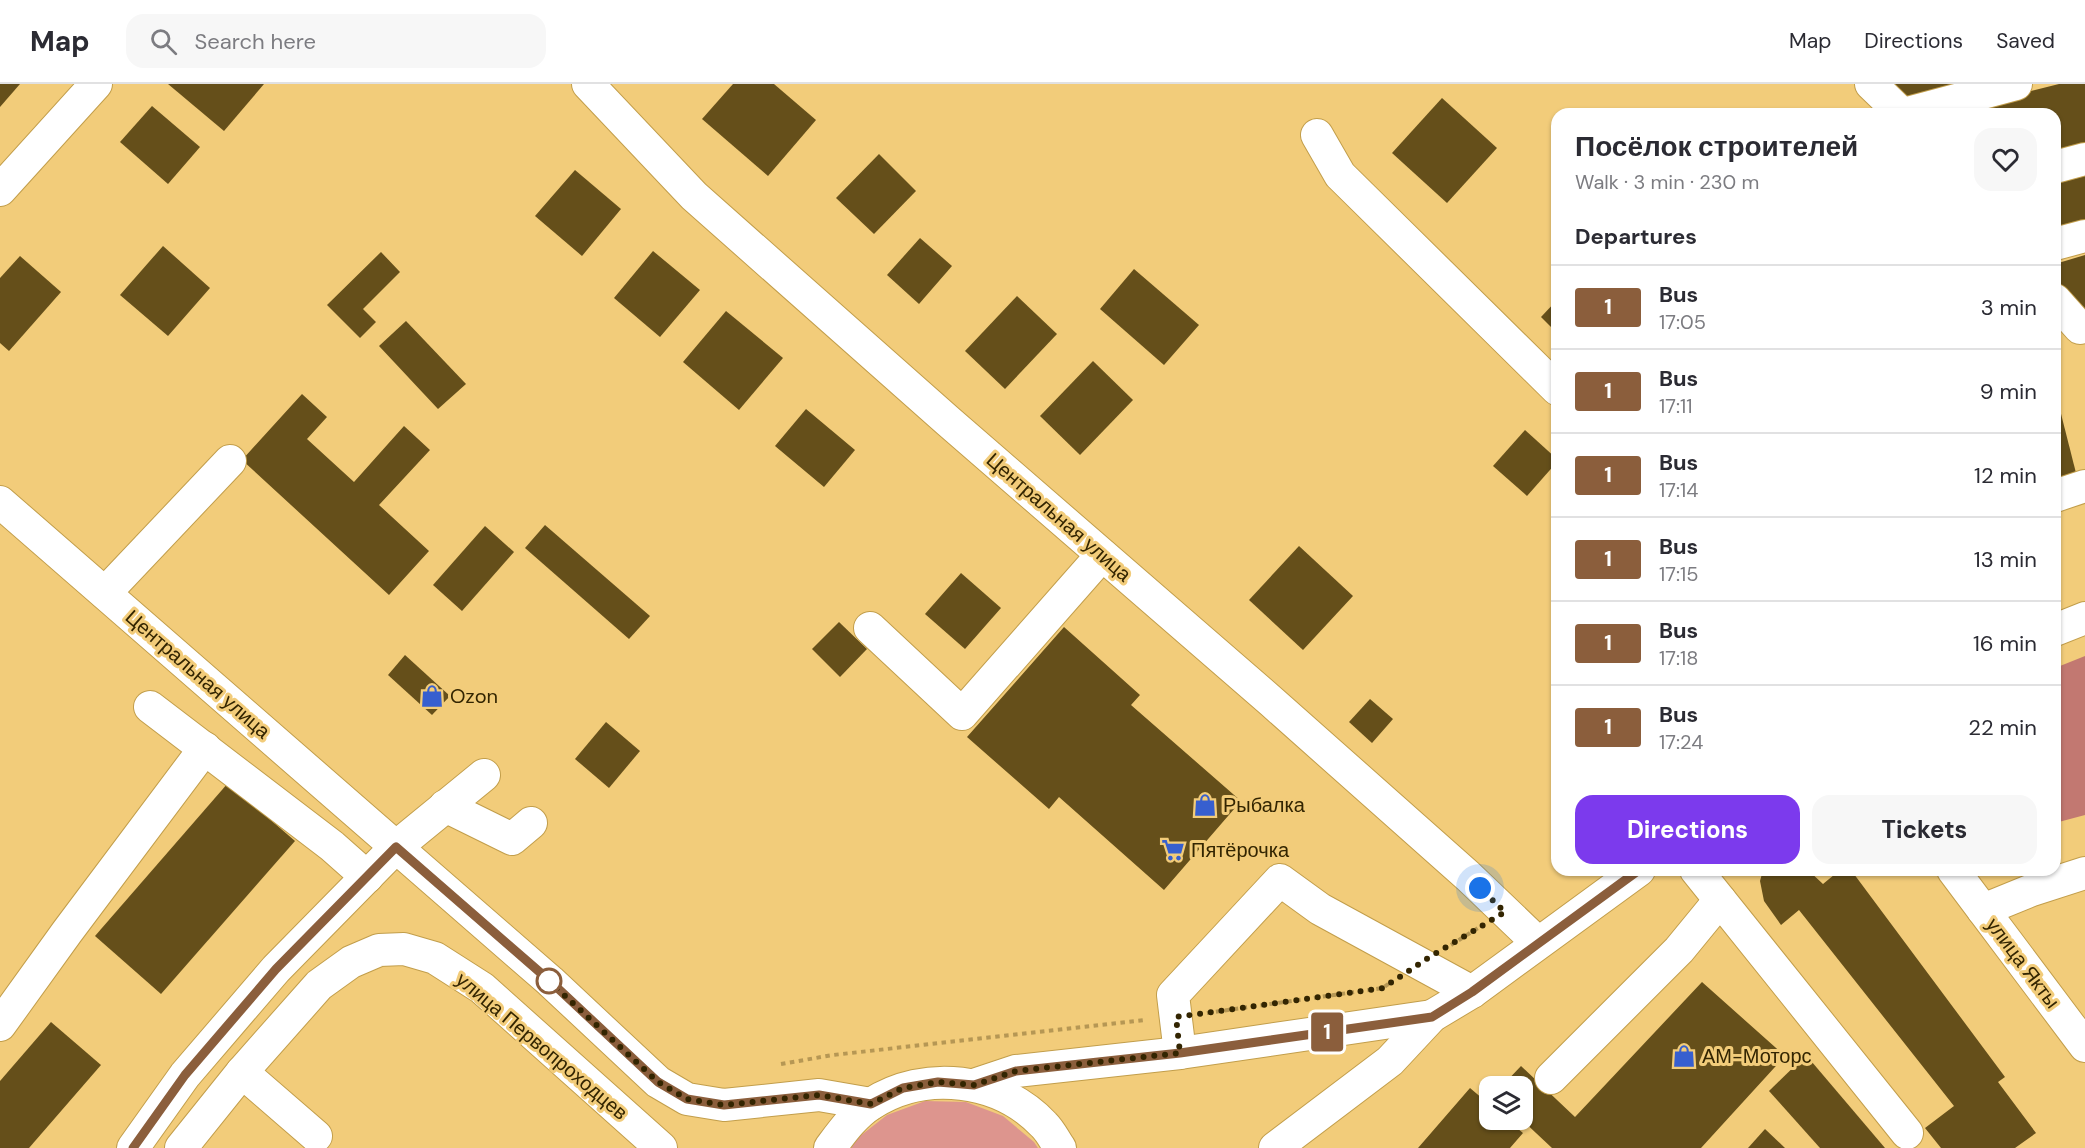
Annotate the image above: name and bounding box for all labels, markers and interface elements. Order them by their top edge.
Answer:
search box [126,14,546,68]
text: Map [30,23,90,60]
icon: search [147,25,180,58]
text: Search here [195,27,316,56]
text: Map [1789,27,1831,55]
text: Directions [1864,27,1963,55]
text: Saved [1996,27,2055,55]
text: Посёлок строителей [1575,128,1858,165]
button: heart [1974,128,2037,191]
text: Walk · 3 min · 230 m [1575,169,1759,195]
text: Departures [1575,222,1697,251]
text: Bus [1659,280,1698,309]
text: 1 [1604,293,1612,321]
text: 3 min [1981,293,2037,322]
text: 17:05 [1659,309,1706,335]
text: Bus [1659,364,1698,393]
text: 1 [1604,377,1612,405]
text: 9 min [1980,377,2037,406]
text: 17:11 [1659,393,1692,419]
street label: Центральная улица [981,447,1138,588]
text: Bus [1659,448,1698,477]
text: 1 [1604,461,1612,489]
text: 12 min [1974,461,2037,490]
text: 17:14 [1659,477,1698,503]
text: Bus [1659,532,1698,561]
text: 1 [1604,545,1612,573]
text: 13 min [1974,545,2037,574]
text: 17:15 [1659,561,1698,587]
street label: Центральная улица [120,604,277,745]
text: Bus [1659,616,1698,645]
text: 1 [1604,629,1612,657]
text: 16 min [1973,629,2037,658]
text: 17:18 [1659,645,1698,671]
shop icon: Ozon [419,683,445,709]
place label: Ozon [450,683,498,709]
text: Bus [1659,700,1698,729]
text: 1 [1604,713,1612,741]
text: 22 min [1968,713,2037,742]
text: 17:24 [1659,729,1703,755]
shop icon: Рыбалка [1192,792,1218,818]
place label: Рыбалка [1223,792,1306,818]
button: Directions [1575,795,1800,864]
button: Tickets [1812,795,2037,864]
supermarket icon: Пятёрочка [1160,837,1186,863]
place label: Пятёрочка [1191,837,1290,863]
your location [1465,873,1495,903]
street label: улица Якты [1980,912,2066,1014]
street label: улица Первопроходцев [451,966,633,1126]
unlabelled marker [536,968,562,994]
line badge: 1 [1308,1012,1346,1052]
text: 1 [1323,1018,1331,1046]
shop icon: АМ-Моторс [1671,1043,1697,1069]
place label: АМ-Моторс [1702,1043,1812,1069]
map controls [1479,1076,1533,1130]
button: layers [1479,1076,1533,1130]

